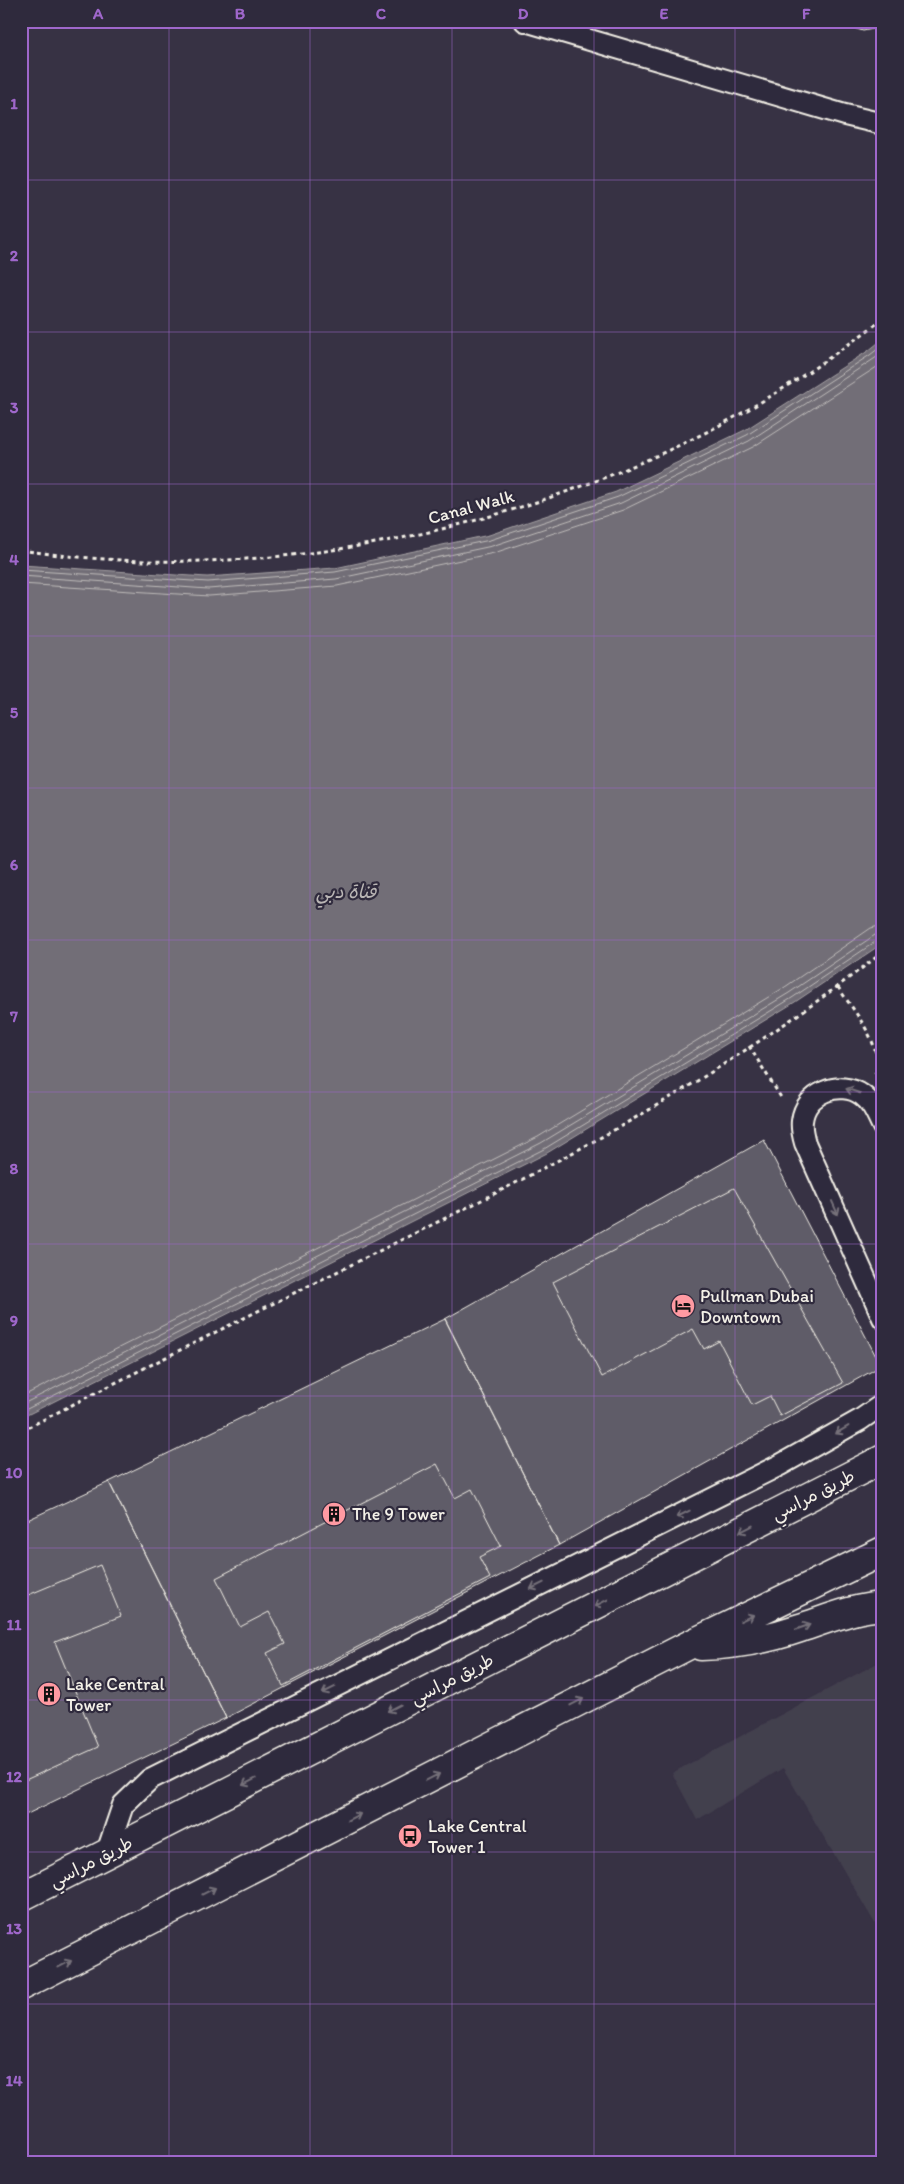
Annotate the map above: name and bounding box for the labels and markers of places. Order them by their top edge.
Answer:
place label: Pullman Dubai Downtown [700,1285,814,1328]
hotel icon: Pullman Dubai Downtown [670,1293,696,1319]
building icon: The 9 Tower [321,1501,347,1527]
place label: The 9 Tower [352,1503,445,1525]
place label: Lake Central Tower [66,1673,165,1716]
building icon: Lake Central Tower [36,1681,62,1707]
place label: Lake Central Tower 1 [428,1815,527,1858]
bus stop icon: Lake Central Tower 1 [397,1823,423,1849]

